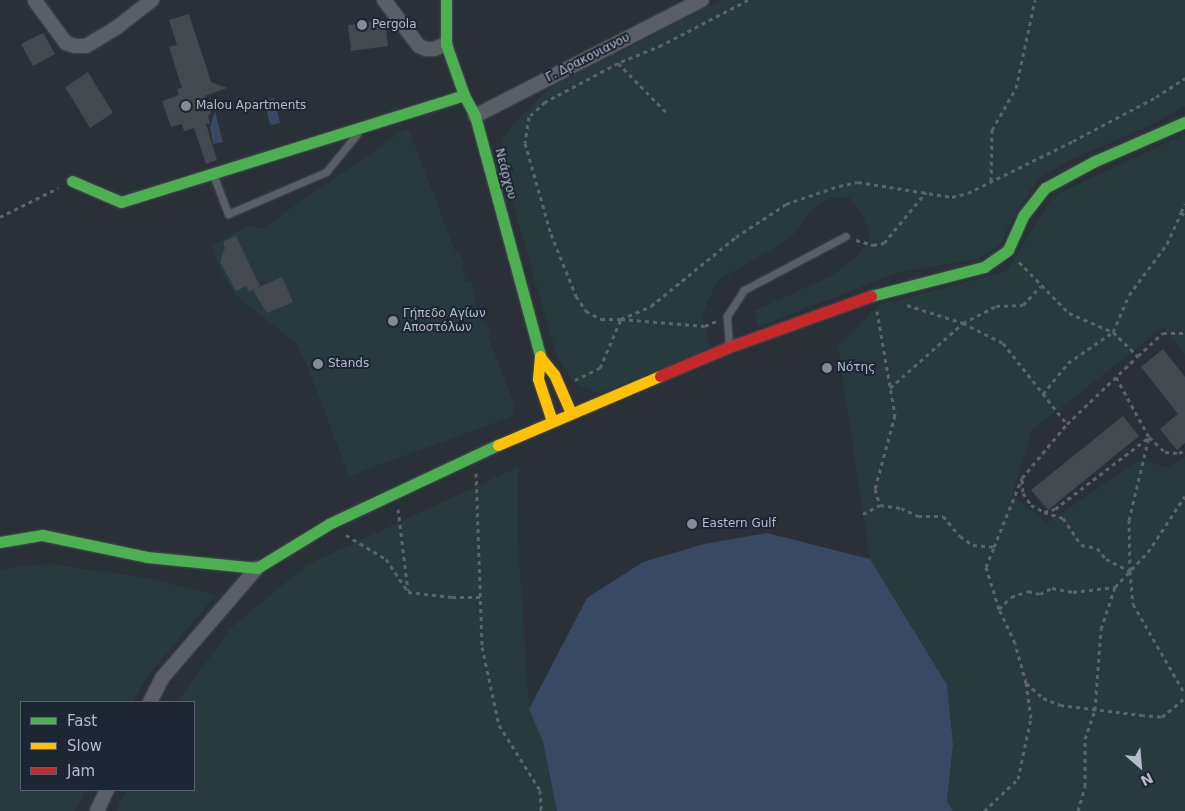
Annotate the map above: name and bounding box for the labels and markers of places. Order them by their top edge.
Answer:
place label: Pergola [372,18,417,32]
marker: Pergola [356,19,368,31]
place label: Malou Apartments [196,99,306,113]
marker: Malou Apartments [180,100,192,112]
place label: Γήπεδο Αγίων Αποστόλων [403,307,486,335]
marker: Γήπεδο Αγίων Αποστόλων [387,315,399,327]
place label: Stands [328,357,369,371]
marker: Stands [312,358,324,370]
place label: Νότης [837,361,875,375]
marker: Νότης [821,362,833,374]
place label: Eastern Gulf [702,517,776,531]
marker: Eastern Gulf [686,518,698,530]

